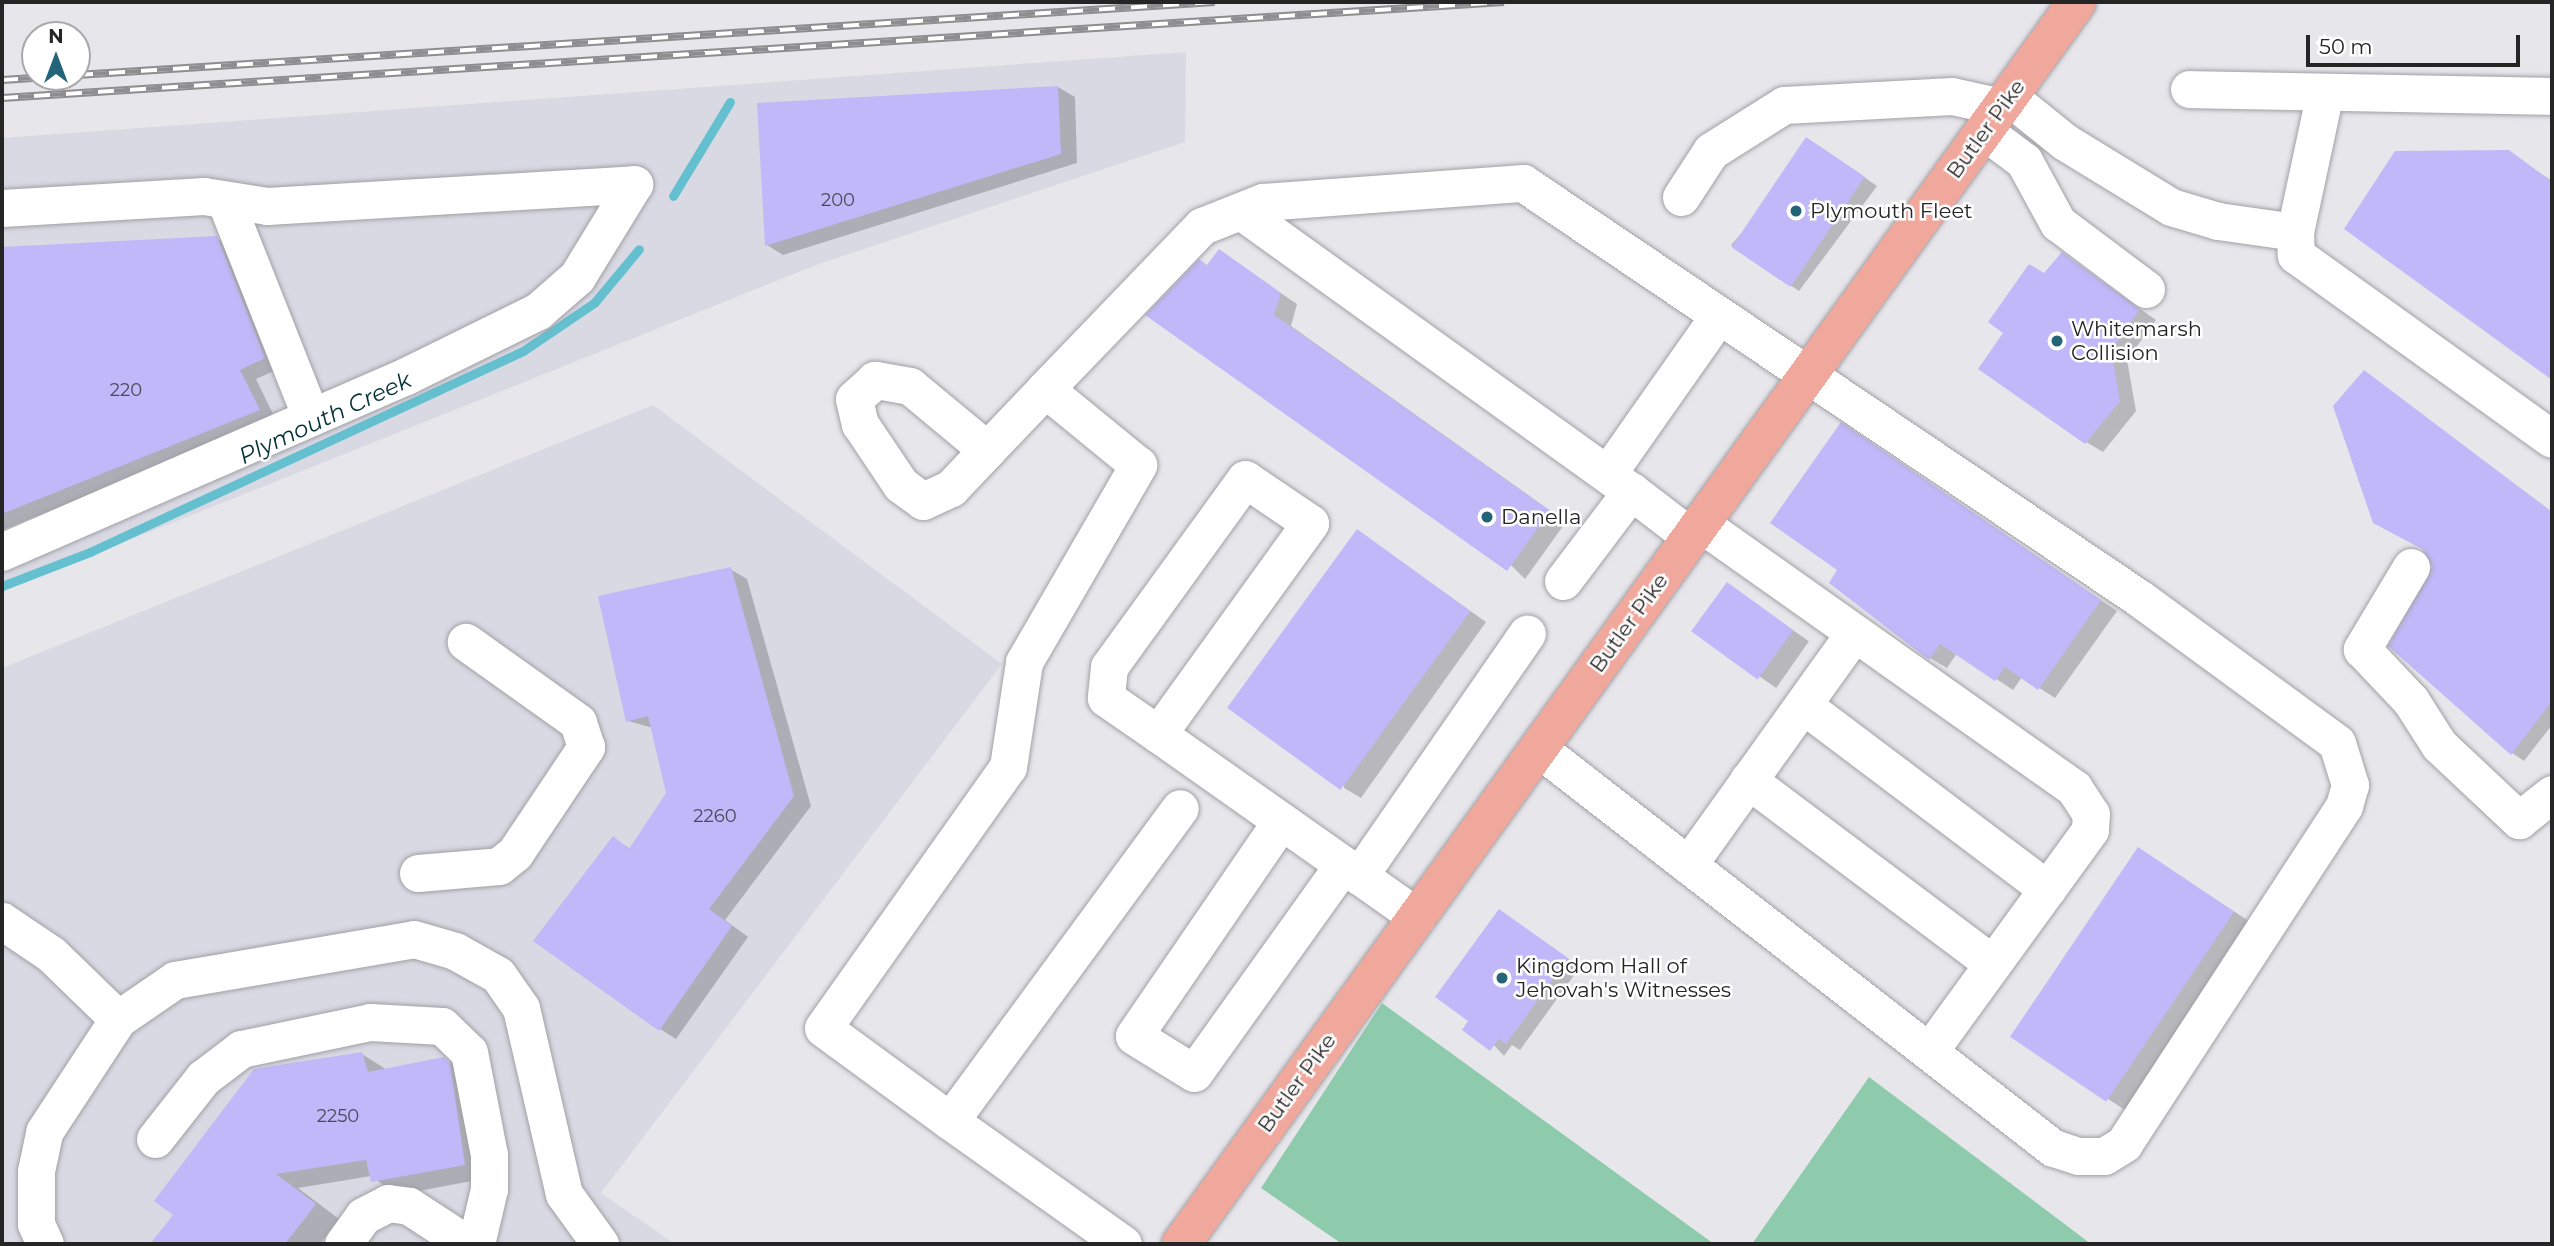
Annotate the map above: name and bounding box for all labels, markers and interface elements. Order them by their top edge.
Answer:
north arrow [21,21,91,91]
scale bar [2309,21,2522,65]
text: N [48,25,64,48]
text: 50 m [2319,34,2373,59]
street label: Butler Pike [1942,75,2030,183]
house number: 200 [821,189,855,211]
place label: Plymouth Fleet [1810,198,1973,224]
marker: Plymouth Fleet [1788,203,1804,219]
place label: Whitemarsh Collision [2071,316,2202,366]
marker: Whitemarsh Collision [2049,333,2065,349]
water label: Plymouth Creek [234,366,416,470]
house number: 220 [110,379,142,401]
place label: Danella [1501,504,1581,530]
marker: Danella [1479,509,1495,525]
street label: Butler Pike [1585,569,1673,677]
house number: 2260 [693,805,737,827]
place label: Kingdom Hall of Jehovah's Witnesses [1516,953,1731,1003]
marker: Kingdom Hall of Jehovah's Witnesses [1494,970,1510,986]
street label: Butler Pike [1253,1029,1341,1137]
house number: 2250 [317,1105,359,1127]

